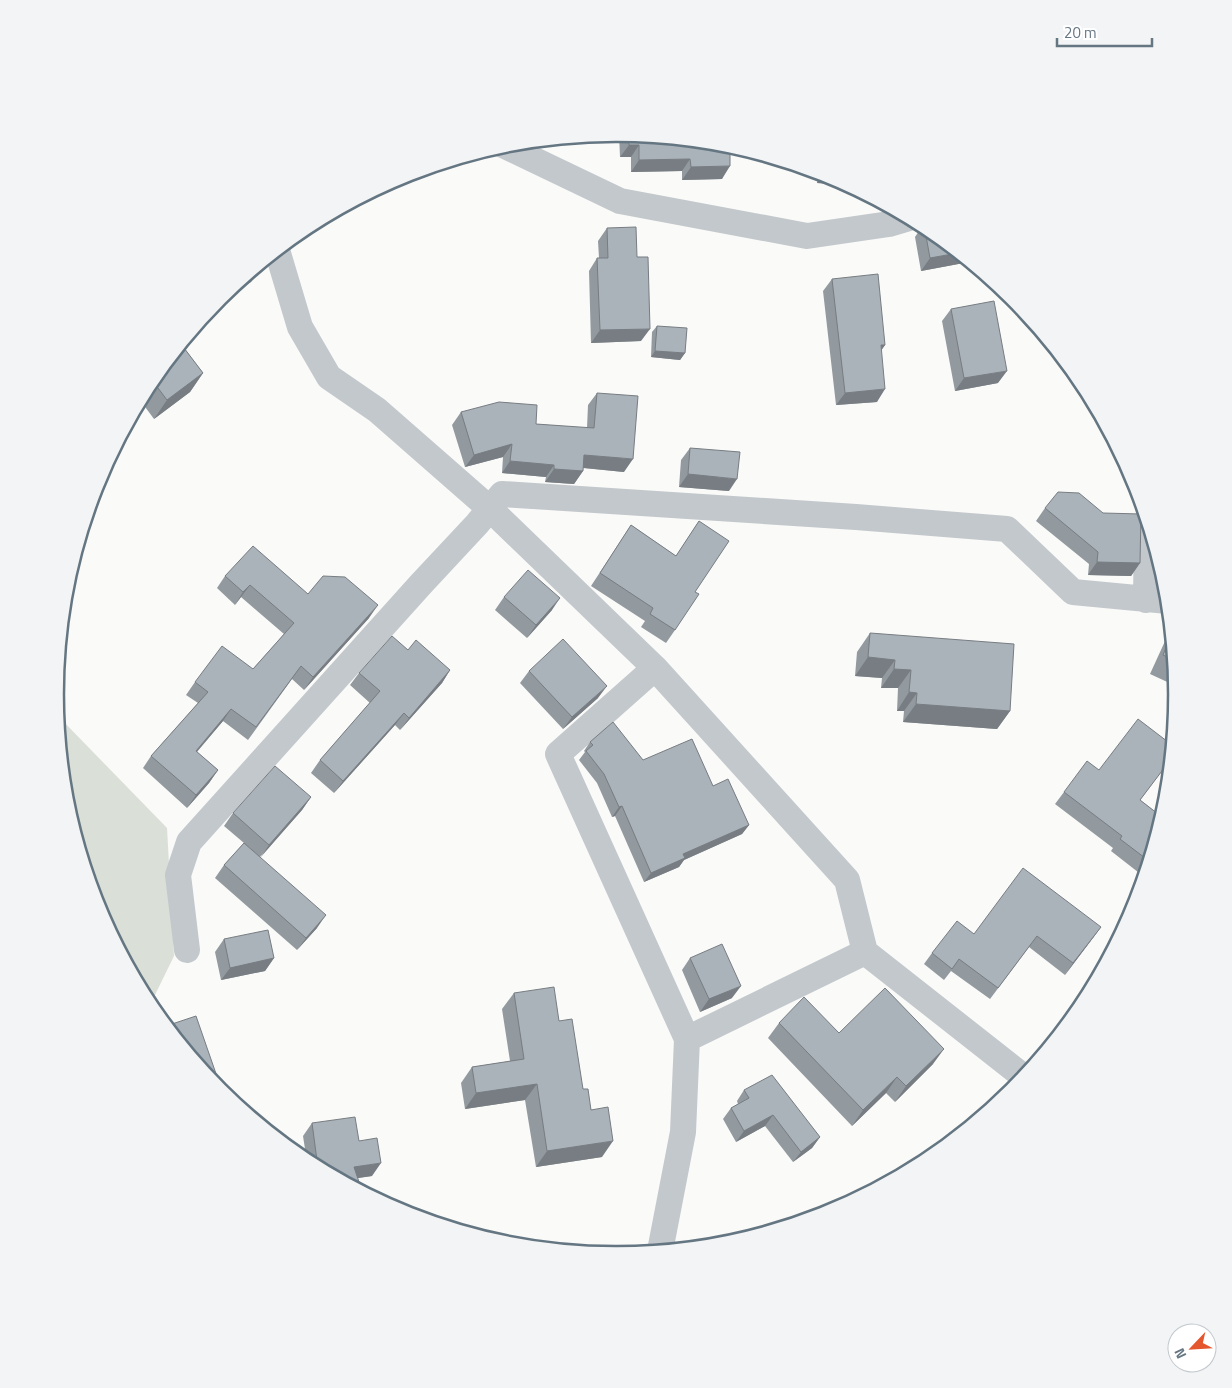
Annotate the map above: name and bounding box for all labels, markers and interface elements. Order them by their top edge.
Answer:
scale bar [1057,15,1152,47]
text: 20 m [1064,21,1097,44]
north arrow [1167,1323,1217,1373]
text: N [1168,1345,1191,1363]

